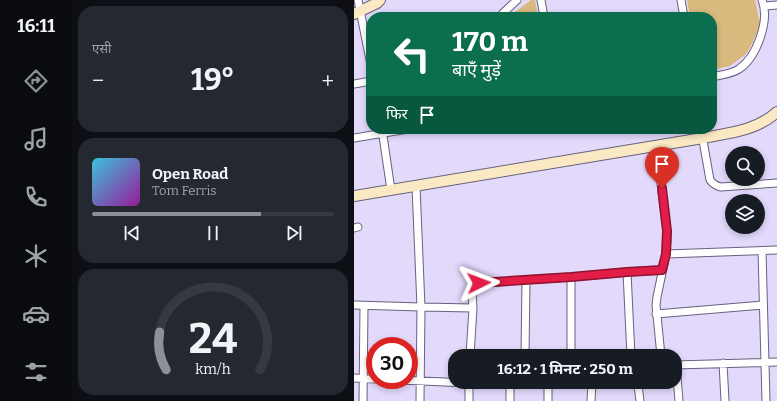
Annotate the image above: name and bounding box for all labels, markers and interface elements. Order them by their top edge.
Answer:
text: 16:11 [17,15,55,37]
text: 170 m [452,25,528,58]
icon: left [386,28,438,80]
text: एसी [92,41,111,56]
text: बाएँ मुड़ें [452,59,501,81]
text: 19° [191,62,235,98]
icon: directions [22,67,50,95]
text: − [92,67,104,94]
text: + [321,67,334,94]
icon: arrive [416,104,438,126]
text: फिर [386,105,408,123]
icon: music [22,125,50,153]
map controls [725,146,765,234]
button: search [725,146,765,186]
pin [645,147,679,188]
icon: arrive [651,153,673,175]
text: Open Road [152,165,228,183]
icon: phone [22,183,50,211]
text: Tom Ferris [152,183,216,198]
button: layers [725,194,765,234]
icon: previous [121,222,143,244]
icon: pause [202,222,224,244]
icon: next [283,222,305,244]
icon: climate [22,242,50,270]
position arrow [458,262,500,304]
icon: car [22,300,50,328]
text: 24 [189,314,237,364]
speed limit sign: 30 [366,337,418,389]
icon: filters [22,358,50,386]
text: 16:12 · 1 मिनट · 250 m [497,360,633,378]
text: km/h [195,361,231,378]

